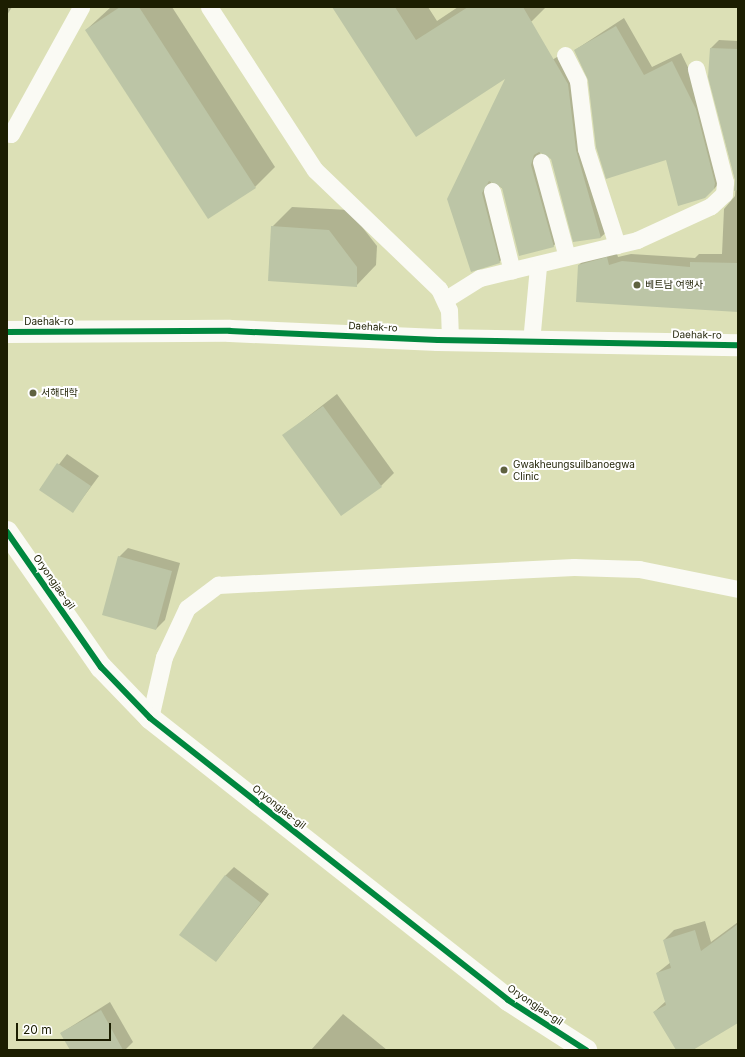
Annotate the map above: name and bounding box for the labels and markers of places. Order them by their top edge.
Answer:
place label: 베트남 여행사 [645,279,703,291]
marker: 베트남 여행사 [632,280,642,290]
place label: 서해대학 [41,387,78,399]
marker: 서해대학 [28,388,38,398]
place label: Gwakheungsuilbanoegwa Clinic [513,458,635,482]
marker: Gwakheungsuilbanoegwa Clinic [498,464,510,476]

